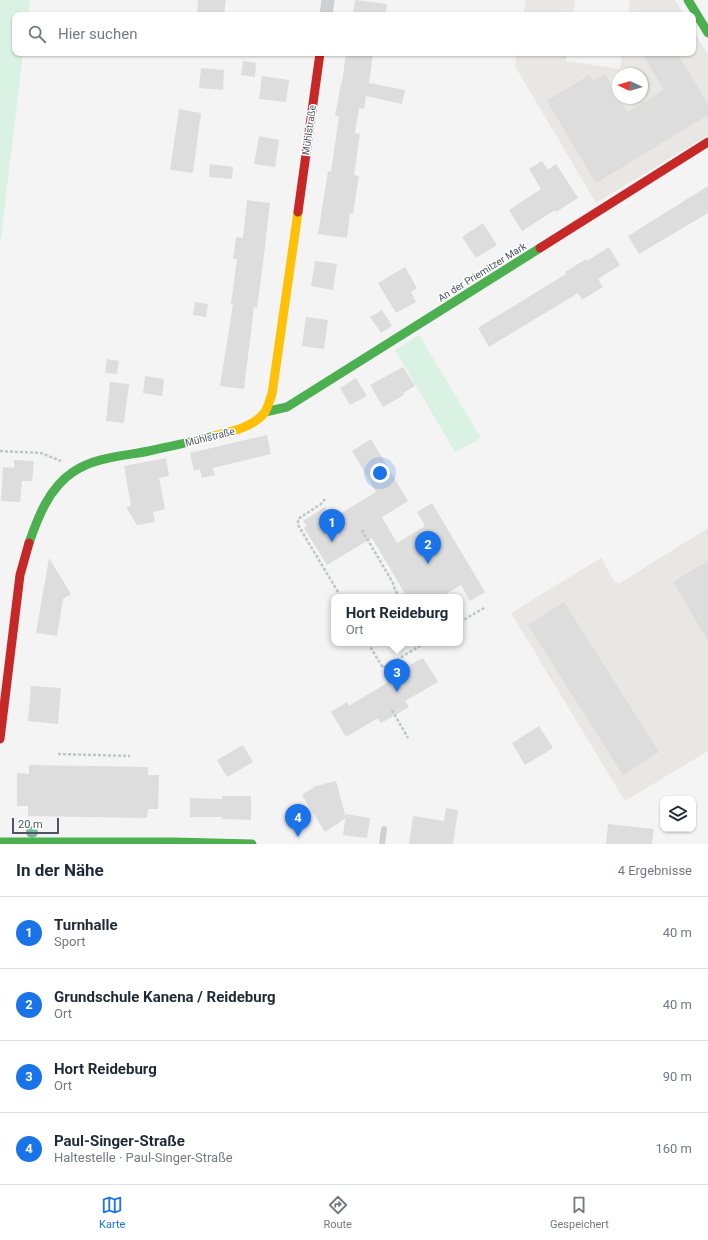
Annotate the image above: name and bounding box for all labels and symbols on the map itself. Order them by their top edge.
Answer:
north arrow [612,68,648,104]
street label: Mühlstraße [300,104,318,156]
street label: An der Priemitzer Mark [436,240,529,304]
street label: Mühlstraße [184,426,236,448]
your location [370,463,390,483]
pin: 1 [319,509,345,542]
pin: 2 [415,531,441,564]
pin: 3 [384,659,410,692]
pin: 4 [285,804,311,837]
scale bar [12,816,59,835]

